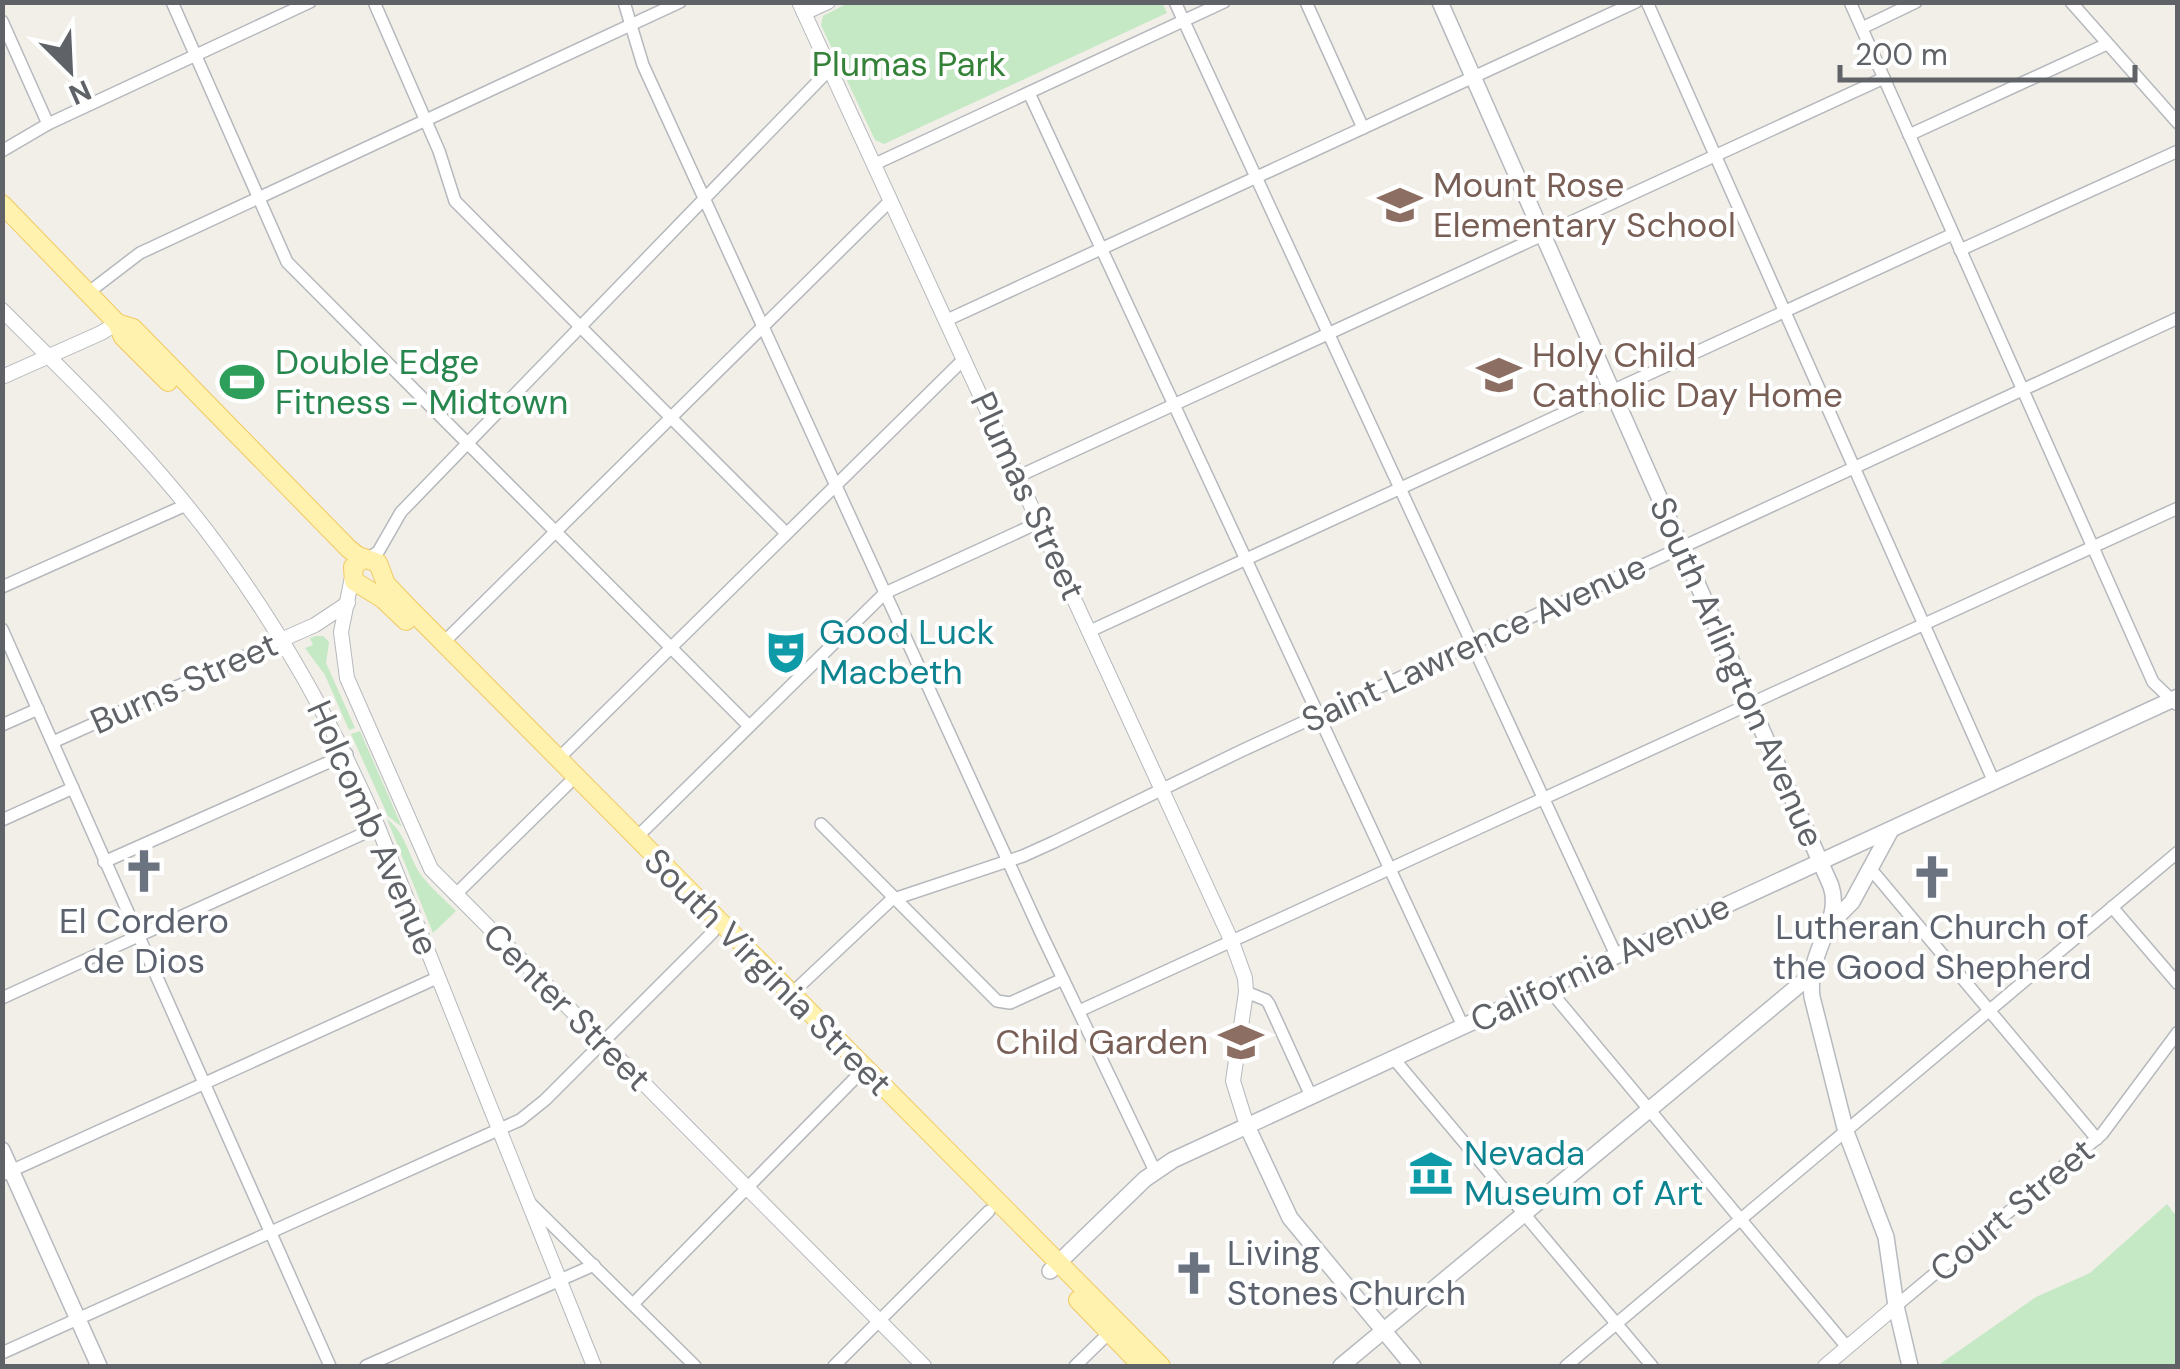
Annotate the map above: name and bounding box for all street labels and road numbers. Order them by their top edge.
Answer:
street label: Plumas Street [960,385,1096,607]
street label: South Arlington Avenue [1639,490,1835,854]
street label: Saint Lawrence Avenue [1294,543,1654,743]
street label: Burns Street [83,621,285,745]
street label: Holcomb Avenue [296,693,450,963]
street label: South Virginia Street [634,838,902,1106]
street label: California Avenue [1463,883,1737,1043]
street label: Center Street [473,913,661,1101]
street label: Court Street [1920,1128,2104,1292]

